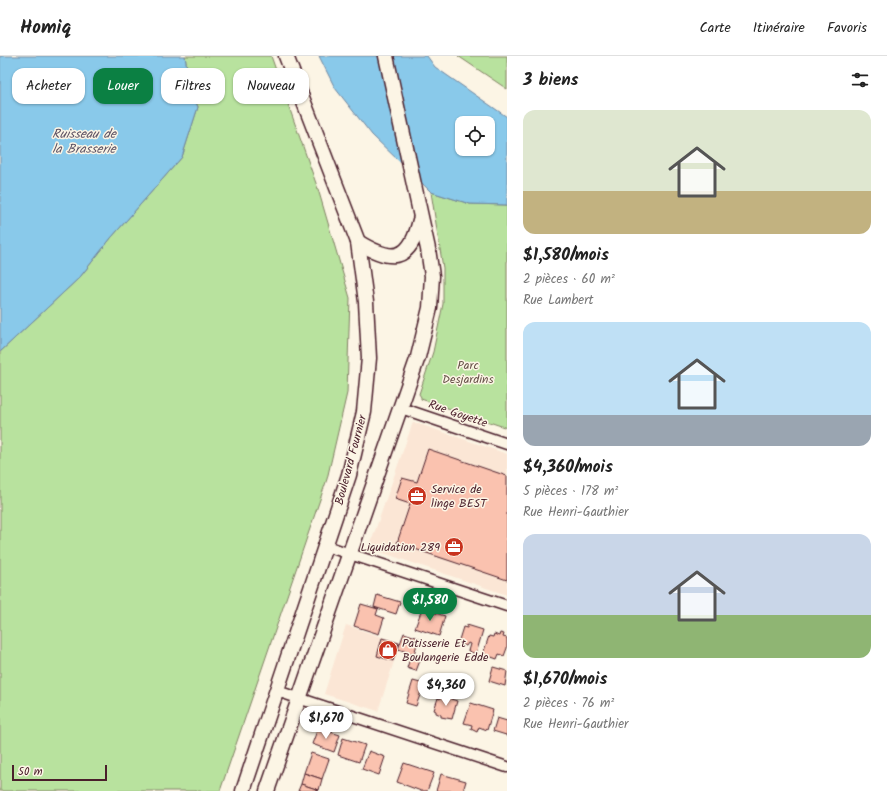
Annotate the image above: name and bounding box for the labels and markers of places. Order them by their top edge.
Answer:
place label: Service de linge BEST [431,480,488,513]
office icon: Service de linge BEST [406,485,428,507]
office icon: Liquidation 289 [443,536,465,558]
place label: Liquidation 289 [360,538,440,557]
pin: $1,580 [397,588,463,622]
place label: Patisserie Et Boulangerie Edde [402,634,489,667]
shop icon: Patisserie Et Boulangerie Edde [377,639,399,661]
pin: $4,360 [413,673,479,707]
pin: $1,670 [293,706,359,740]

